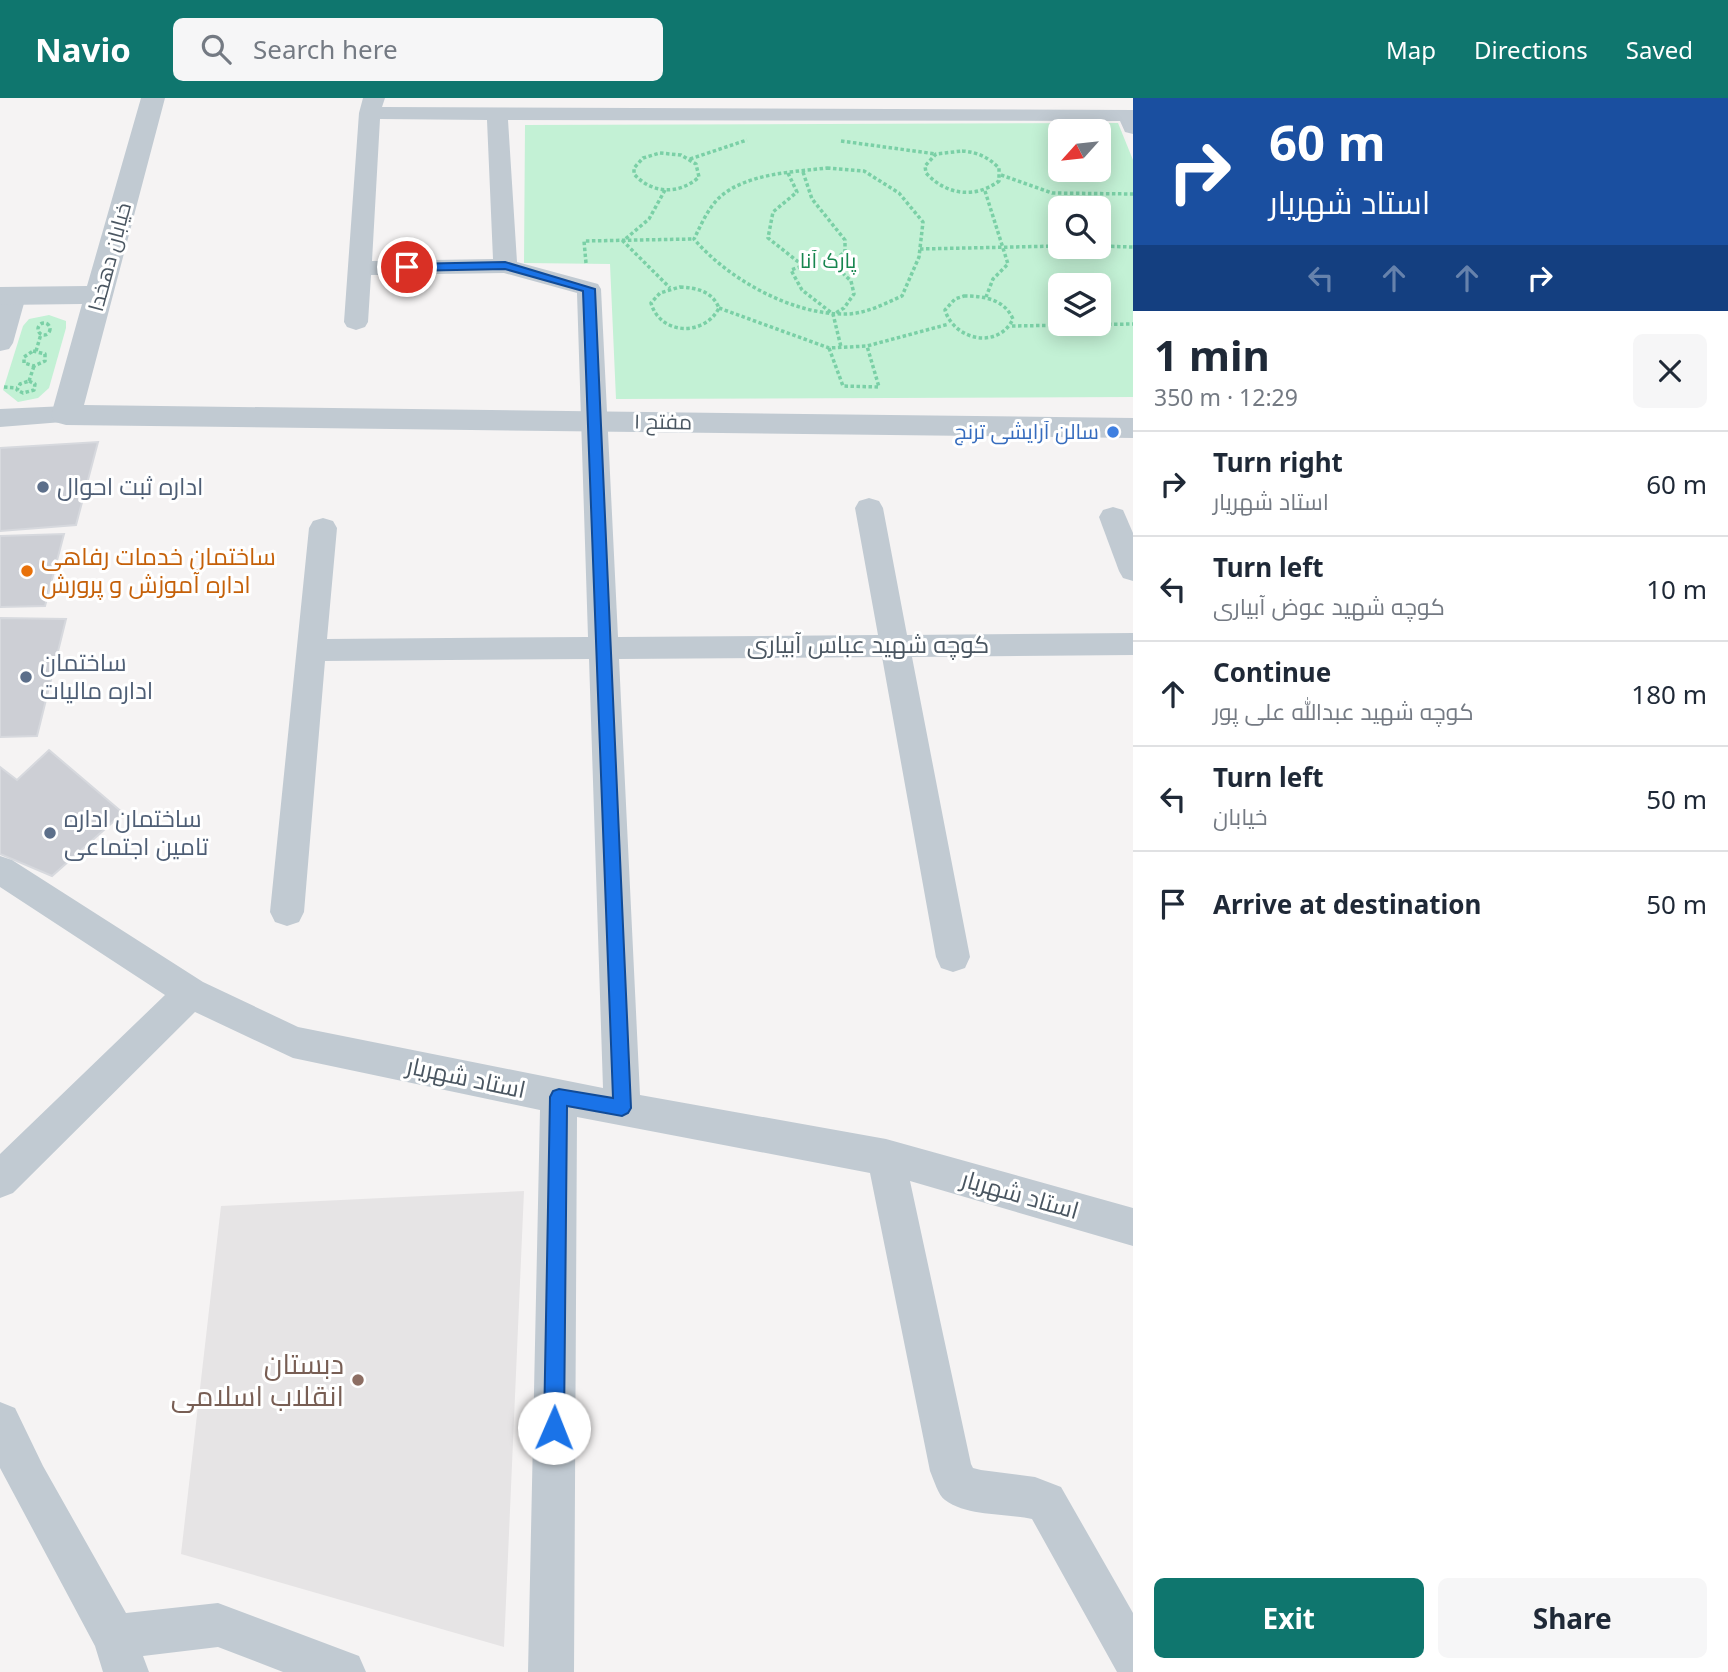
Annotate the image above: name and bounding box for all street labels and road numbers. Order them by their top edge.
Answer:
street label: خیابان دهخدا [81,199,137,314]
street label: مفتح ۱ [634,406,692,437]
street label: کوچه شهید عباس آبیاری [747,627,989,661]
street label: استاد شهریار [402,1047,529,1105]
street label: استاد شهریار [956,1160,1083,1226]

